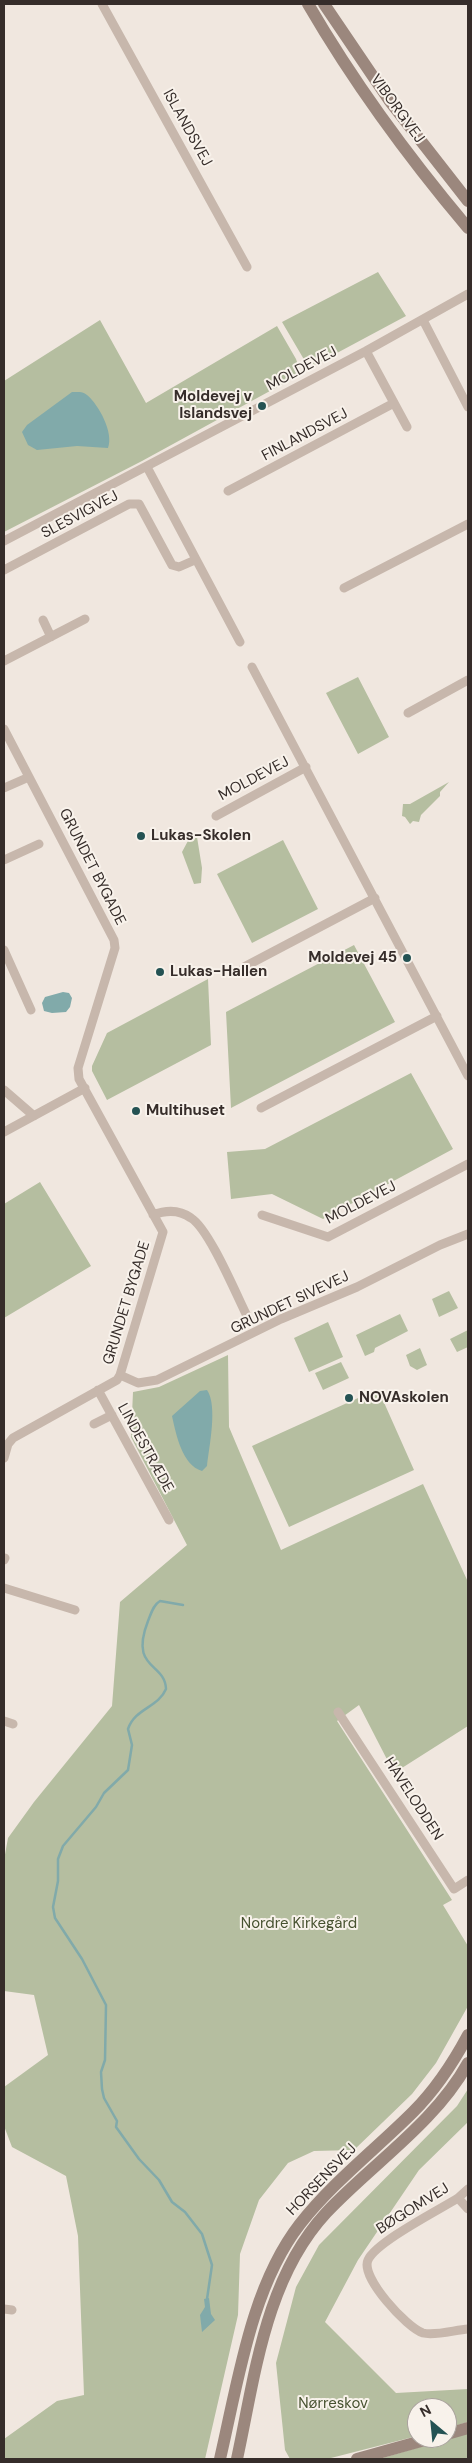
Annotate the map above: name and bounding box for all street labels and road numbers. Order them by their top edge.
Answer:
street label: VIBORGVEJ [366,71,428,147]
street label: ISLANDSVEJ [158,86,216,170]
street label: MOLDEVEJ [264,343,340,395]
street label: FINLANDSVEJ [259,405,351,465]
street label: SLESVIGVEJ [39,487,121,543]
street label: MOLDEVEJ [216,753,292,805]
street label: GRUNDET BYGADE [55,806,129,928]
street label: MOLDEVEJ [323,1178,399,1228]
street label: GRUNDET BYGADE [100,1239,154,1367]
street label: GRUNDET SIVEVEJ [228,1268,352,1338]
street label: LINDESTRÆDE [113,1400,177,1496]
street label: HAVELODDEN [380,1754,446,1844]
street label: HORSENSVEJ [283,2140,361,2220]
street label: BØGOMVEJ [373,2180,453,2238]

